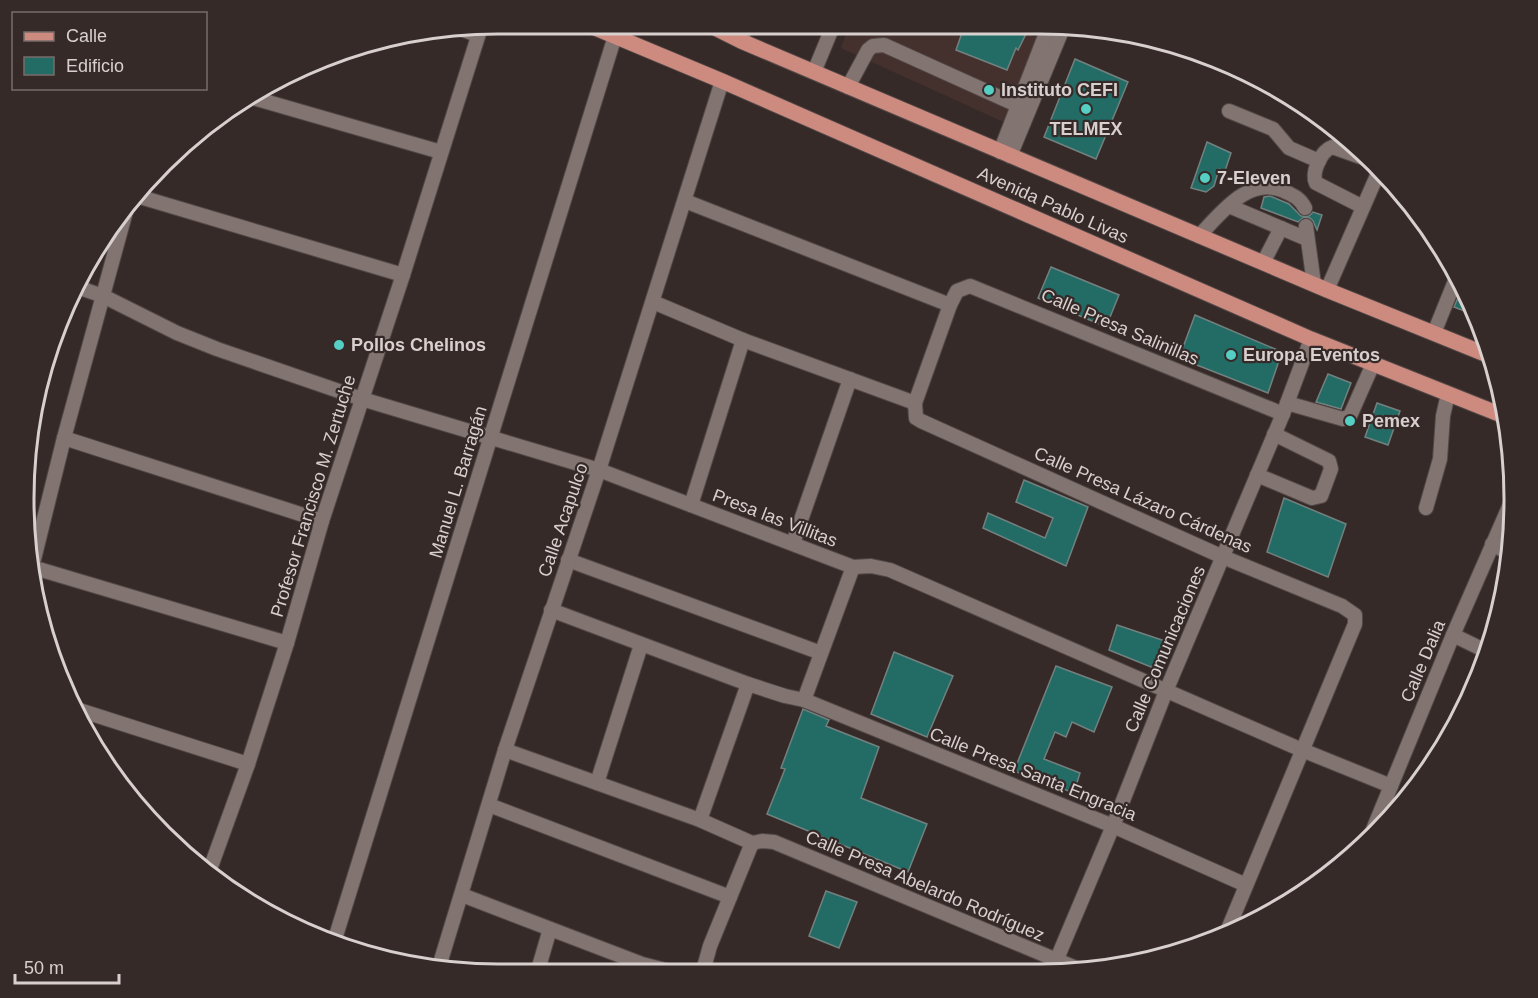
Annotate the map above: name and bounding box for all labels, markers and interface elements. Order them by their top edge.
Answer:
legend [12,12,207,90]
text: Calle [66,26,107,46]
text: Edificio [66,56,124,76]
place label: Instituto CEFI [1001,80,1118,100]
marker: Instituto CEFI [982,83,996,97]
marker: TELMEX [1079,102,1093,116]
place label: TELMEX [1049,119,1123,139]
street label: Avenida Pablo Livas [975,163,1131,247]
place label: 7-Eleven [1217,168,1291,188]
marker: 7-Eleven [1198,171,1212,185]
street label: Calle Presa Salinillas [1038,285,1202,369]
place label: Pollos Chelinos [351,335,486,355]
marker: Pollos Chelinos [332,338,346,352]
place label: Europa Eventos [1243,345,1380,365]
marker: Europa Eventos [1224,348,1238,362]
street label: Profesor Francisco M. Zertuche [267,373,359,619]
street label: Manuel L. Barragán [425,403,491,561]
place label: Pemex [1362,411,1420,431]
marker: Pemex [1343,414,1357,428]
street label: Calle Presa Lázaro Cárdenas [1031,443,1255,557]
street label: Calle Acapulco [534,460,592,580]
street label: Presa las Villitas [710,485,840,551]
street label: Calle Comunicaciones [1121,563,1209,735]
street label: Calle Dalia [1397,616,1450,705]
street label: Calle Presa Santa Engracia [927,723,1140,825]
street label: Calle Presa Abelardo Rodríguez [803,827,1047,945]
scale bar [15,947,118,985]
text: 50 m [24,958,64,978]

